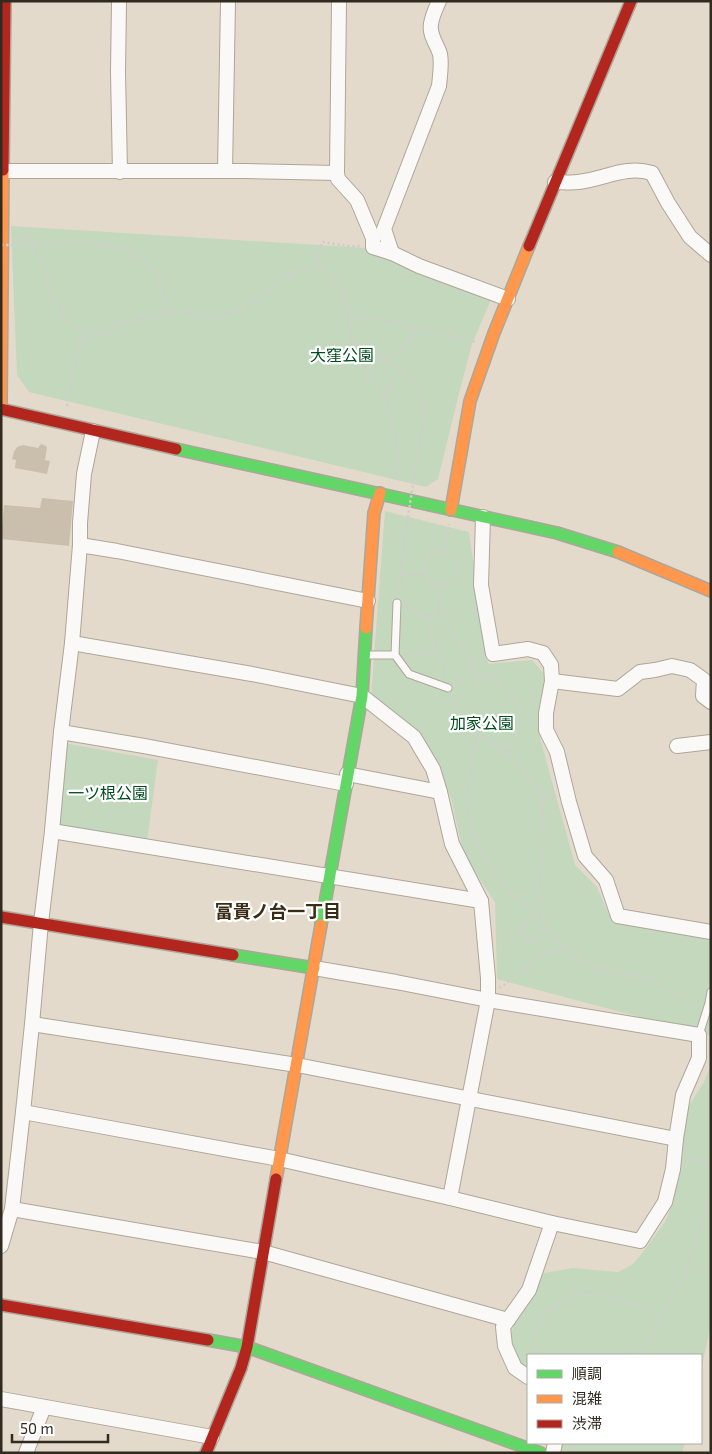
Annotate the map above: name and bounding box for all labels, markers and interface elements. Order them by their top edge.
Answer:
park label: 大窪公園 [310,345,374,364]
park label: 加家公園 [450,713,514,732]
park label: 一ツ根公園 [68,783,148,802]
district label: 富貴ノ台一丁目 [215,900,341,922]
legend [527,1354,702,1444]
text: 順調 [572,1364,602,1382]
text: 混雑 [572,1389,602,1407]
scale bar [12,1412,109,1444]
text: 渋滞 [572,1414,602,1432]
text: 50 m [20,1419,54,1437]

